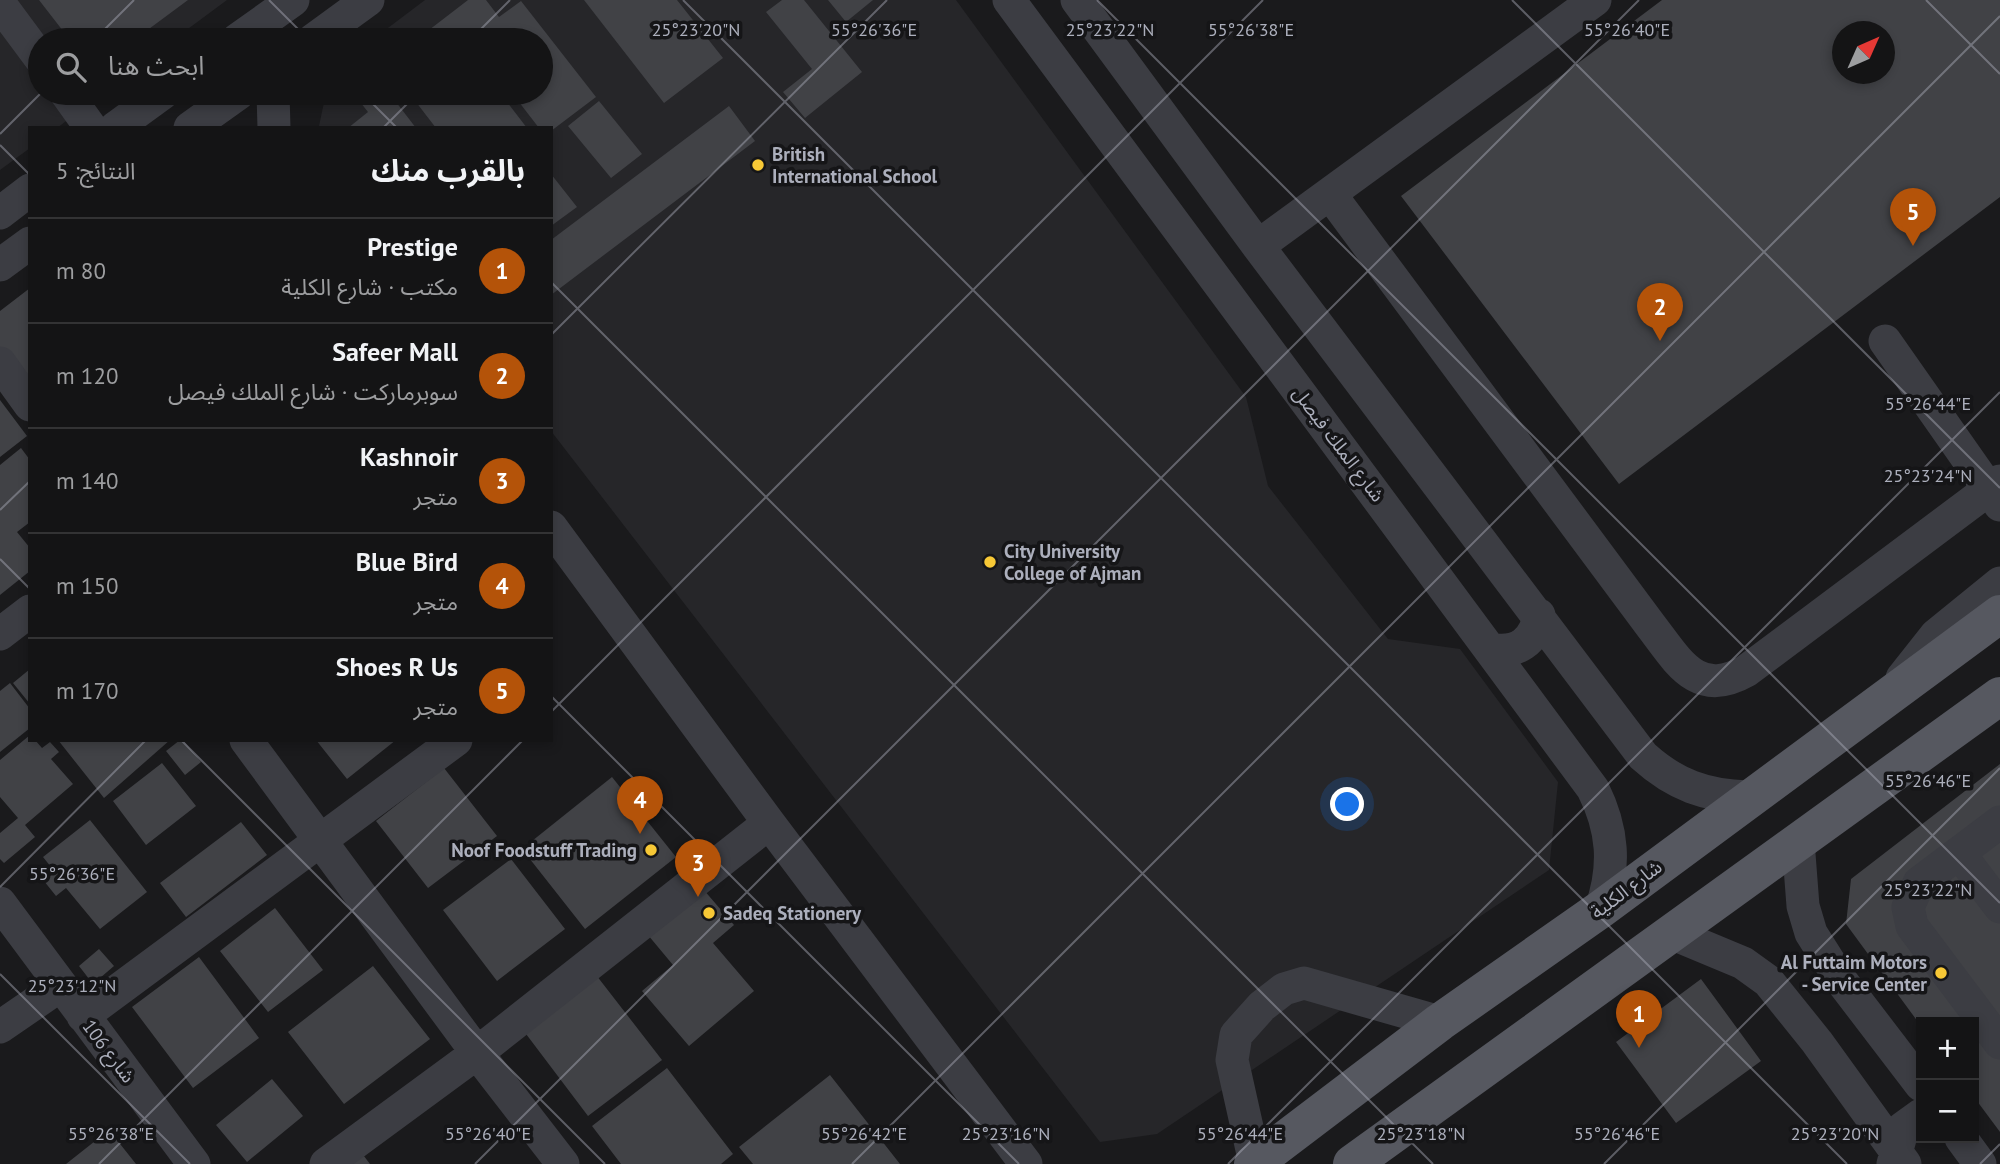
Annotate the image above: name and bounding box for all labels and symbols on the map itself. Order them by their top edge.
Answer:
text: 25°23'20"N [652,18,740,41]
text: 55°26'36"E [831,18,917,41]
text: 25°23'22"N [1066,18,1154,41]
text: 55°26'38"E [1208,18,1294,41]
text: 55°26'40"E [1584,18,1670,41]
north arrow [1832,21,1895,84]
place label: British International School [772,142,938,188]
marker: British International School [750,157,766,173]
pin: 5 [1890,188,1936,246]
pin: 2 [1637,283,1683,341]
street label: شارع الملك فيصل [1286,382,1390,508]
text: 55°26'44"E [1885,392,1971,415]
text: 25°23'24"N [1884,464,1972,487]
place label: City University College of Ajman [1004,539,1141,585]
marker: City University College of Ajman [982,554,998,570]
text: 55°26'46"E [1885,769,1971,792]
pin: 4 [617,776,663,834]
your location [1330,787,1364,821]
place label: Noof Foodstuff Trading [451,838,637,862]
pin: 3 [675,839,721,897]
marker: Noof Foodstuff Trading [643,842,659,858]
street label: شارع الكلية [1586,854,1668,925]
text: 55°26'36"E [29,862,115,885]
text: 25°23'22"N [1884,878,1972,901]
place label: Sadeq Stationery [723,901,862,925]
marker: Sadeq Stationery [701,905,717,921]
place label: Al Futtaim Motors - Service Center [1781,950,1927,996]
marker: Al Futtaim Motors - Service Center [1933,965,1949,981]
text: 25°23'12"N [28,974,116,997]
pin: 1 [1616,990,1662,1048]
street label: شارع 106 [76,1015,141,1089]
text: 55°26'38"E [68,1122,154,1145]
text: 55°26'40"E [445,1122,531,1145]
text: 55°26'42"E [821,1122,907,1145]
text: 25°23'16"N [962,1122,1050,1145]
text: 55°26'44"E [1197,1122,1283,1145]
text: 25°23'18"N [1377,1122,1465,1145]
text: 55°26'46"E [1574,1122,1660,1145]
text: 25°23'20"N [1791,1122,1879,1145]

